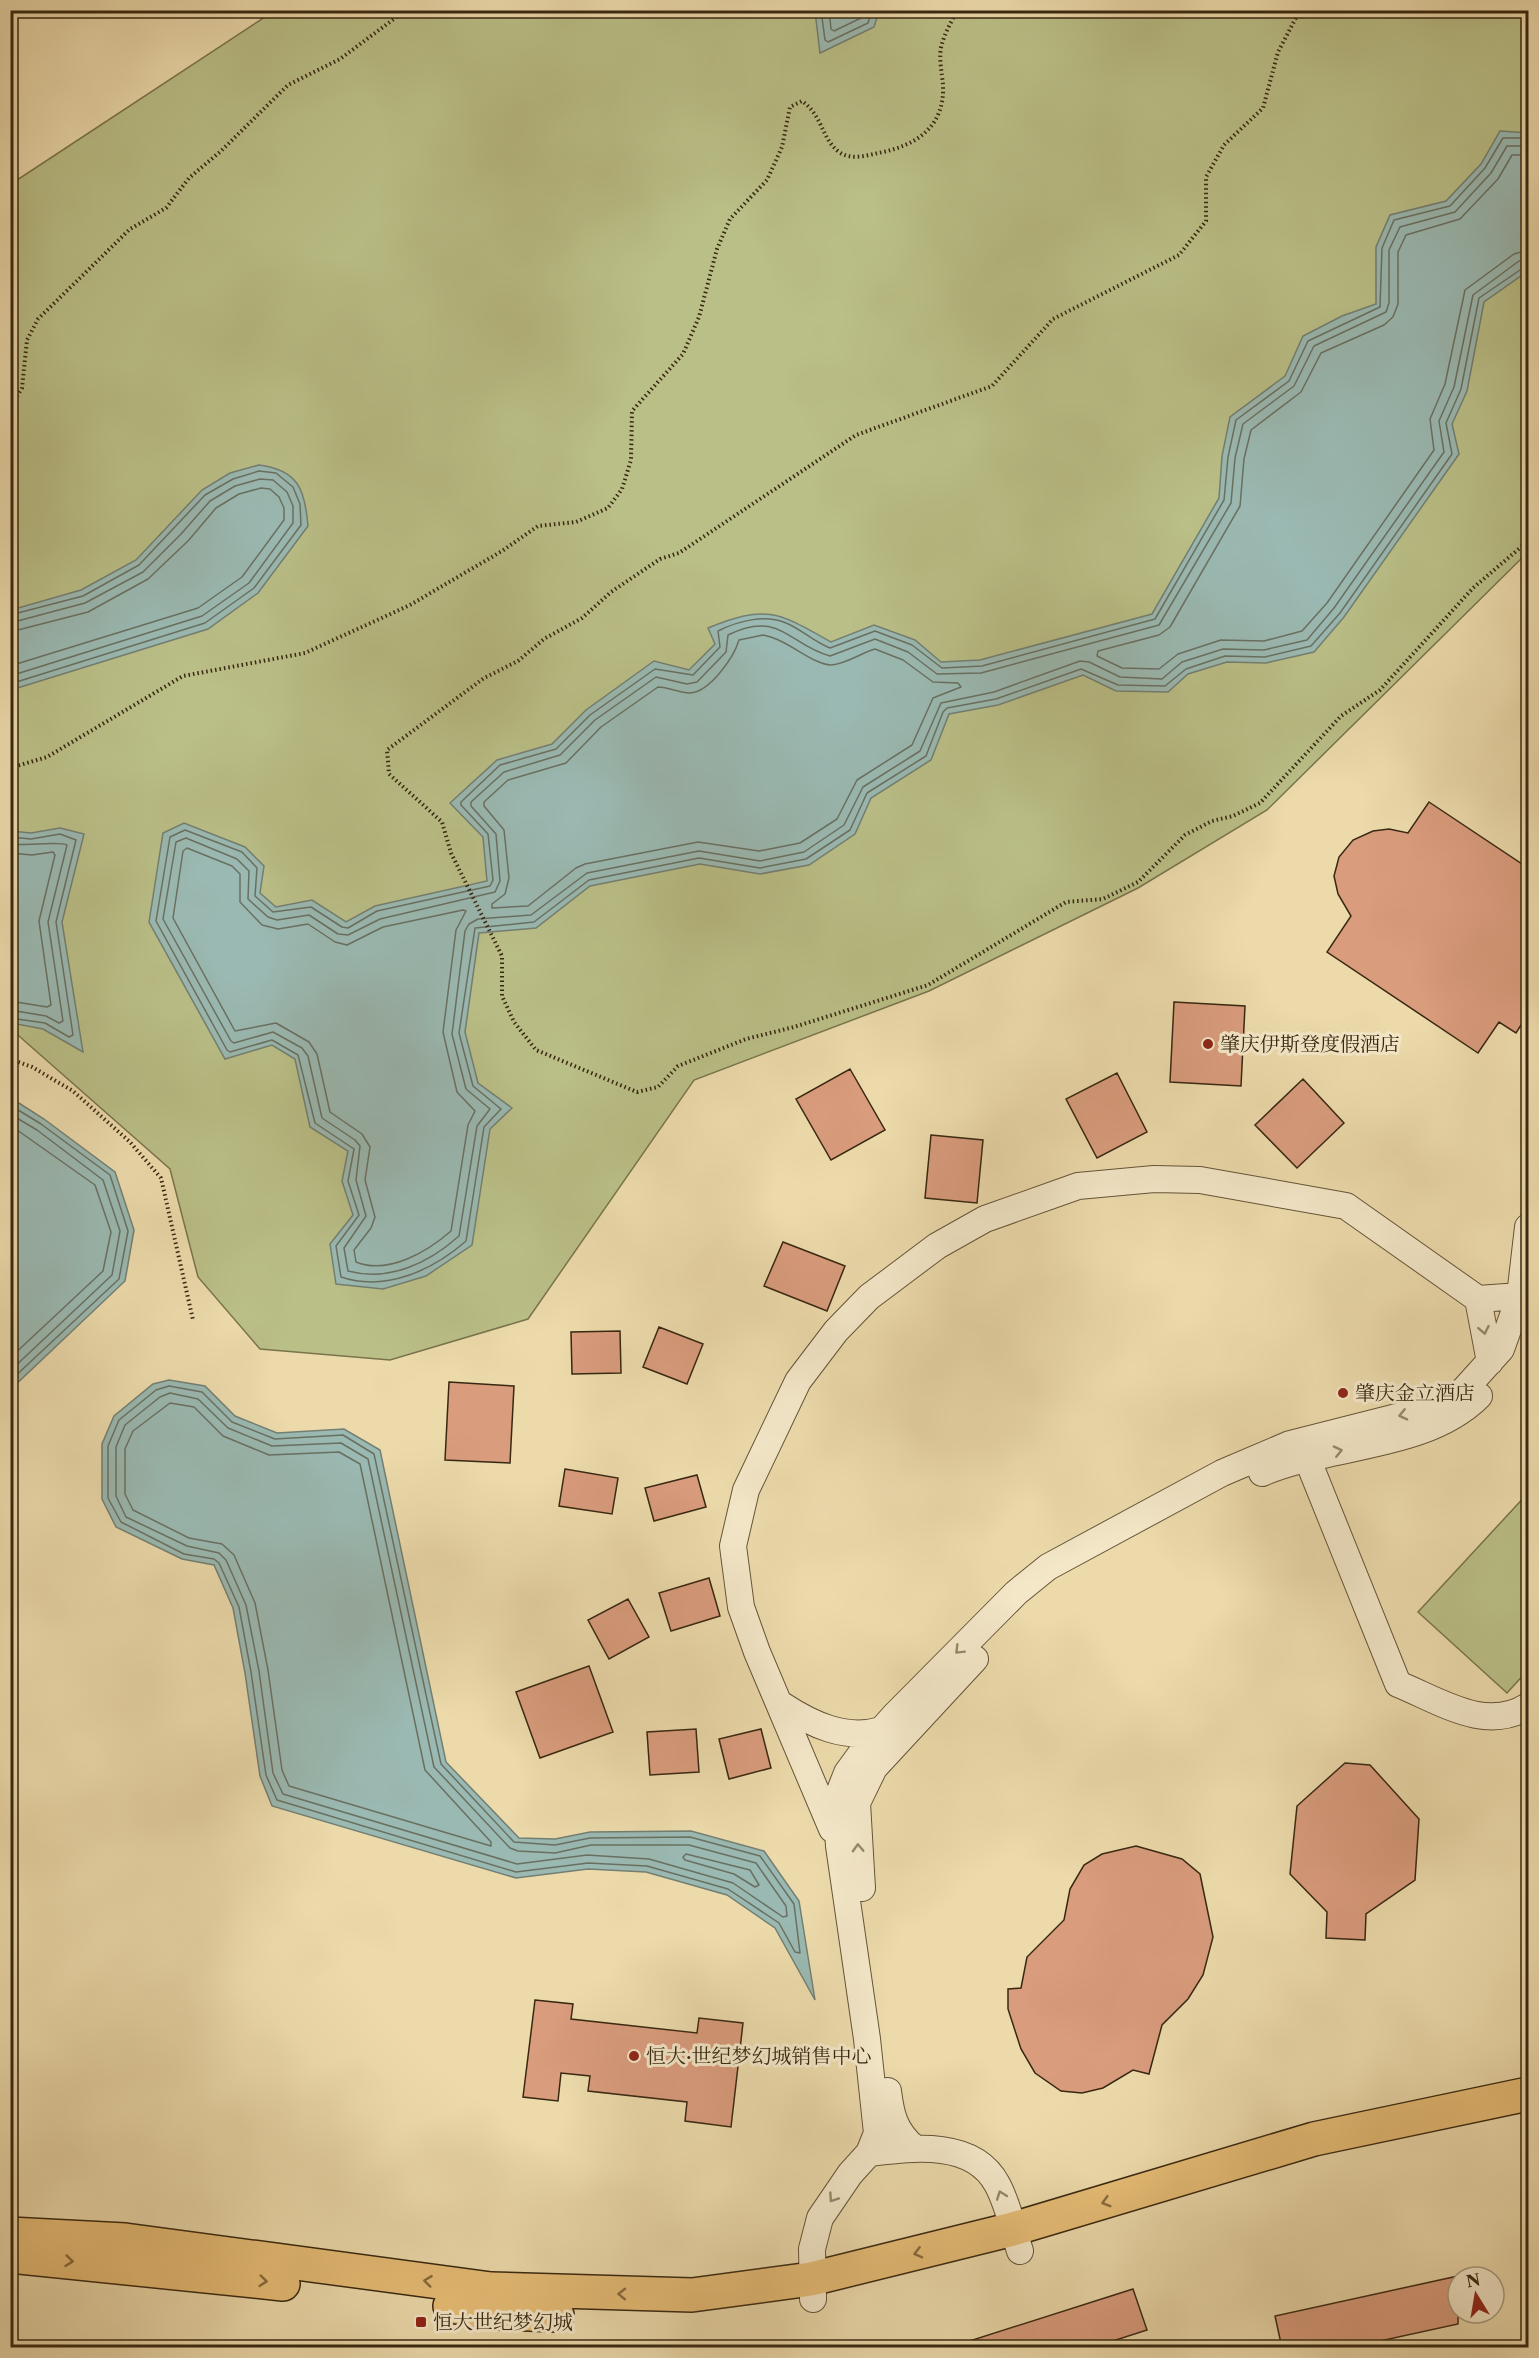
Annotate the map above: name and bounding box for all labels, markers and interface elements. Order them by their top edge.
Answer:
place label: 肇庆伊斯登度假酒店 [1220,1032,1400,1056]
marker: 肇庆伊斯登度假酒店 [1201,1037,1215,1051]
one-way arrow [1477,1325,1489,1335]
place label: 肇庆金立酒店 [1355,1381,1475,1405]
marker: 肇庆金立酒店 [1336,1386,1350,1400]
one-way arrow [1398,1407,1408,1420]
one-way arrow [1333,1445,1343,1458]
one-way arrow [956,1643,967,1654]
one-way arrow [852,1843,864,1852]
place label: 恒大·世纪梦幻城销售中心 [646,2044,872,2068]
marker: 恒大·世纪梦幻城销售中心 [627,2049,641,2063]
one-way arrow [996,2190,1009,2201]
one-way arrow [829,2192,840,2203]
one-way arrow [1101,2194,1111,2207]
one-way arrow [913,2245,923,2258]
one-way arrow [64,2254,73,2267]
north arrow [1446,2265,1506,2325]
text: N [1464,2269,1482,2291]
one-way arrow [258,2275,267,2287]
one-way arrow [423,2275,432,2287]
one-way arrow [618,2288,627,2301]
place label: 恒大世纪梦幻城 [433,2310,573,2334]
marker: 恒大世纪梦幻城 [414,2315,428,2329]

